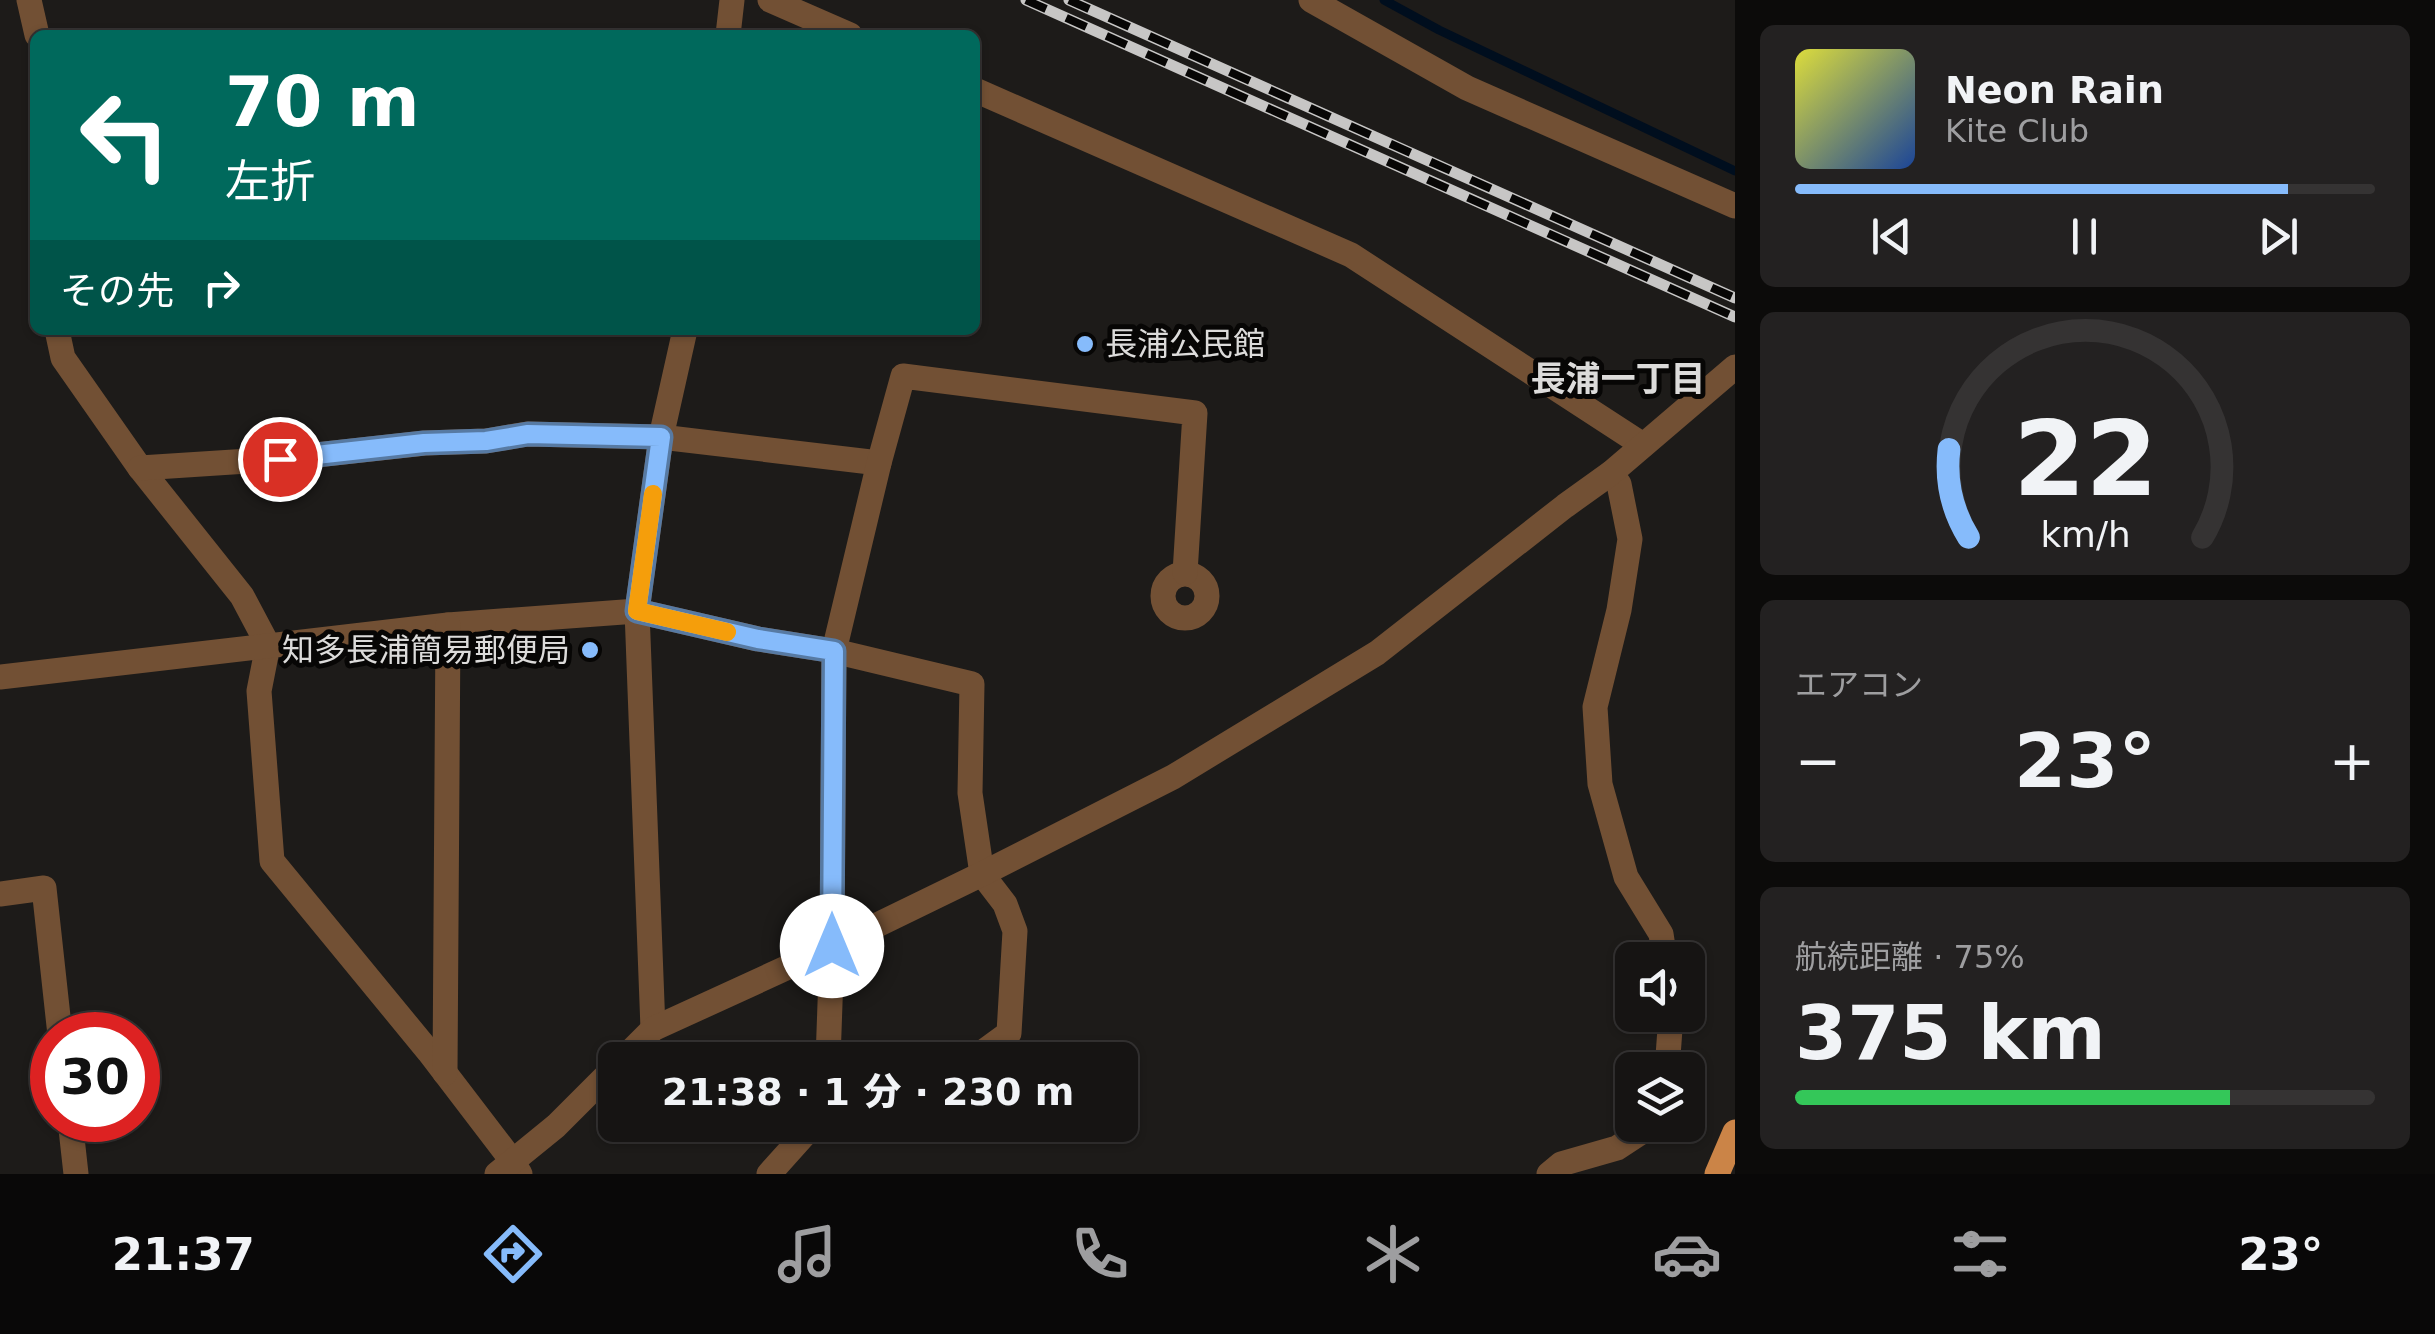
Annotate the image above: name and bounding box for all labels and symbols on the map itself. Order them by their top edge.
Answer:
place label: 長浦公民館 [1105,325,1265,363]
marker: 長浦公民館 [1074,333,1096,355]
district label: 長浦一丁目 [1530,359,1706,399]
pin [238,417,323,502]
place label: 知多長浦簡易郵便局 [282,631,570,669]
marker: 知多長浦簡易郵便局 [579,639,601,661]
position arrow [780,894,884,998]
speed limit sign: 30 [30,1012,160,1142]

